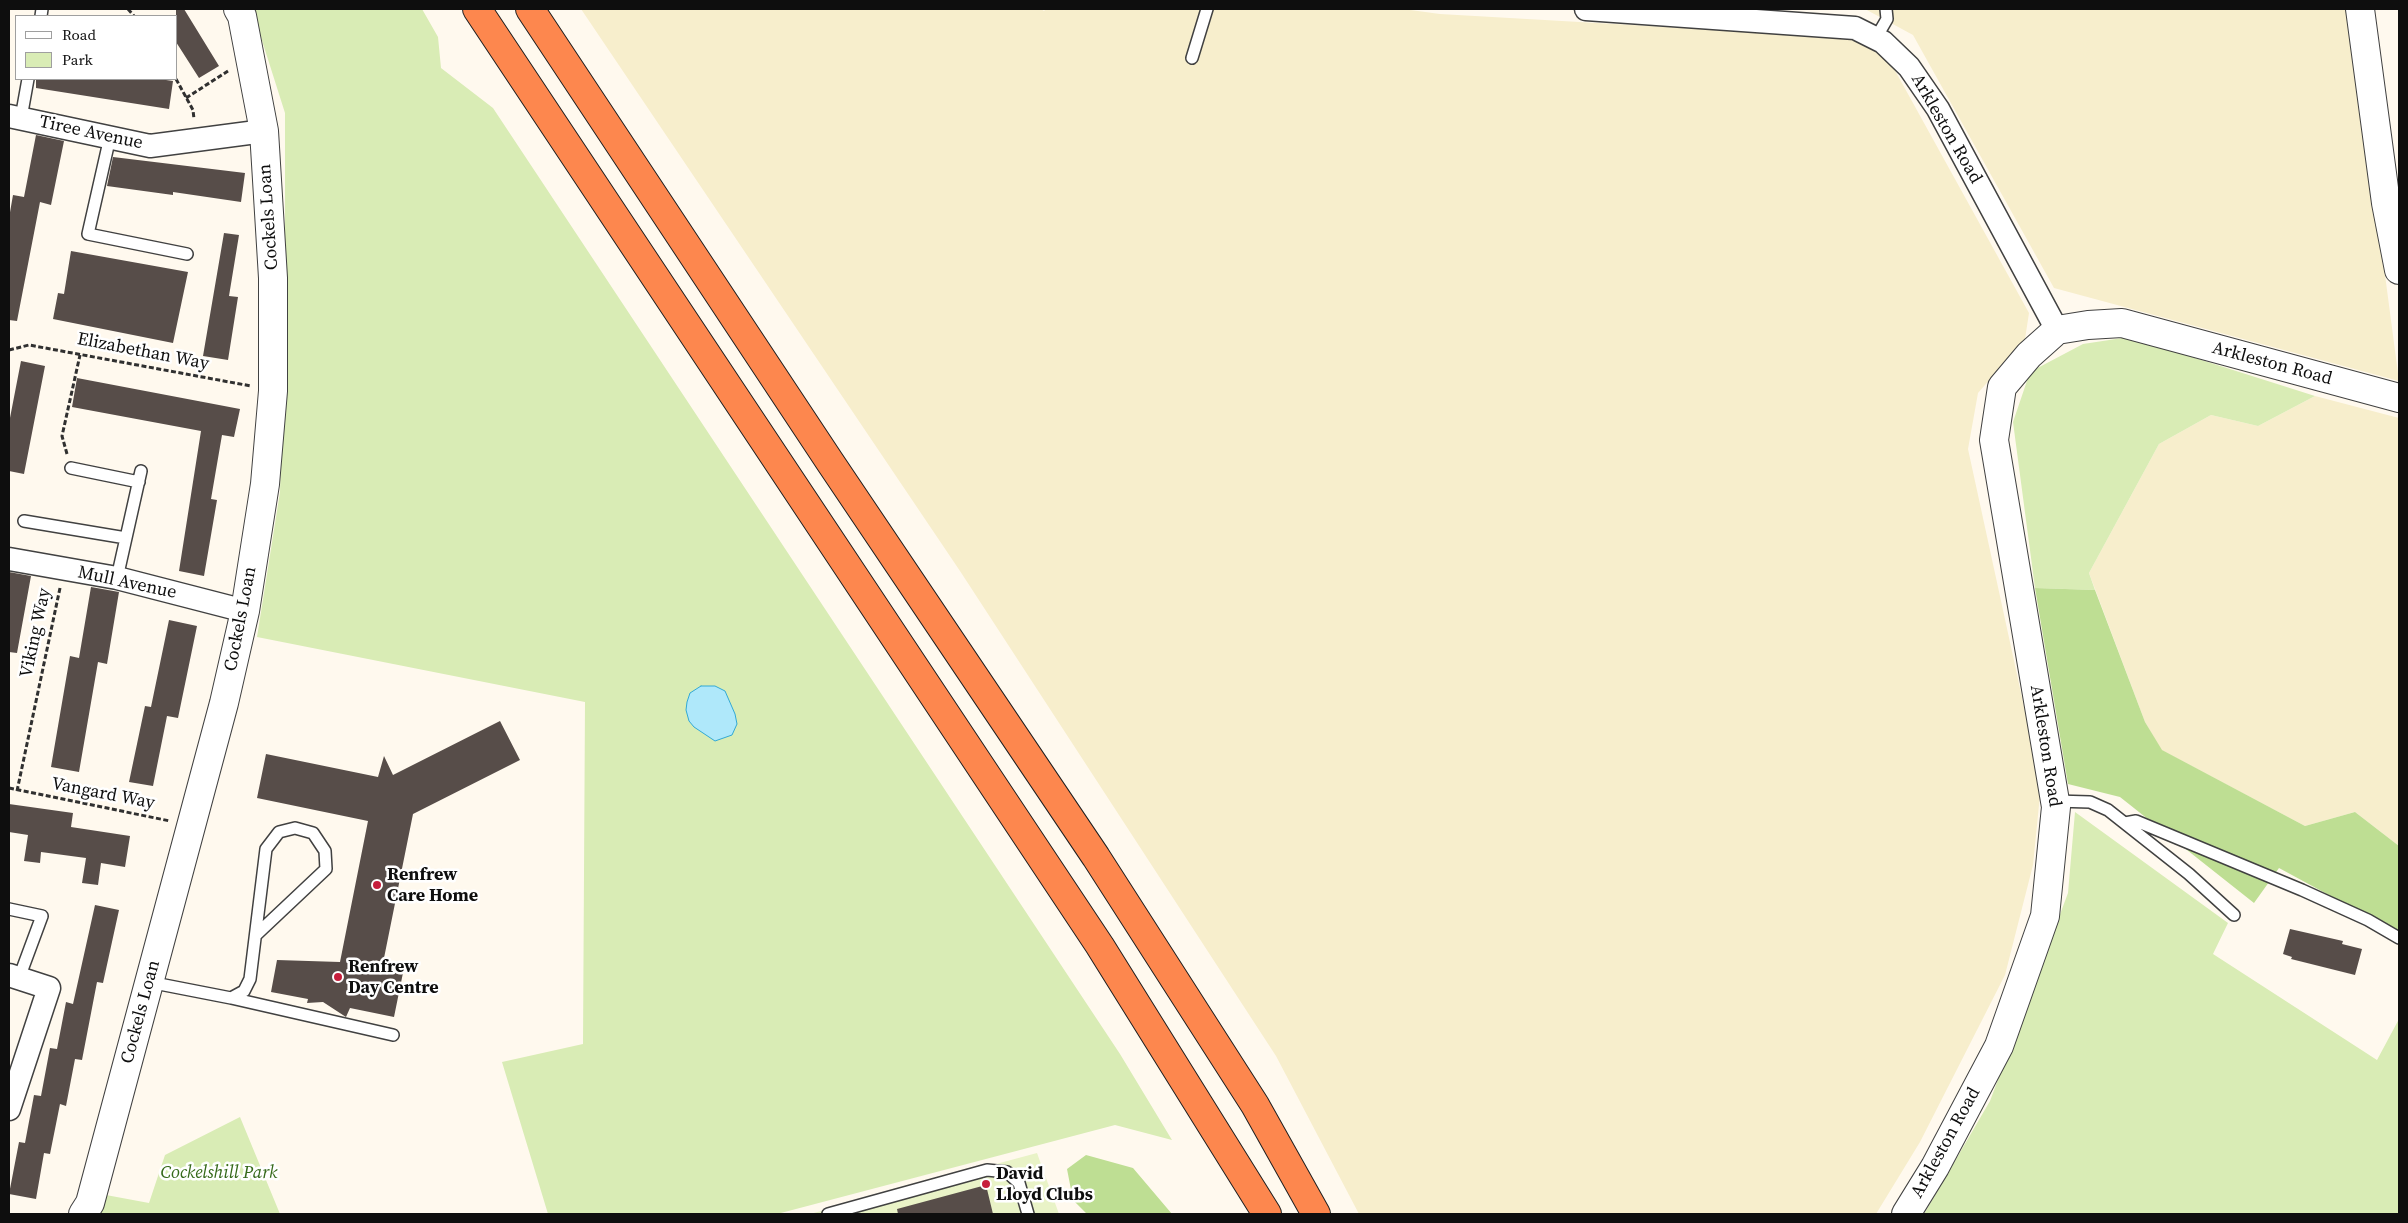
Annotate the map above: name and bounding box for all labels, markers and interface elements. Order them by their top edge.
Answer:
legend [15,15,178,80]
text: Road [62,24,96,45]
text: Park [62,49,93,70]
street label: Arkleston Road [1906,70,1986,188]
street label: Tiree Avenue [37,111,145,155]
street label: Cockels Loan [255,163,283,271]
street label: Elizabethan Way [75,329,211,375]
street label: Arkleston Road [2210,338,2334,390]
street label: Mull Avenue [76,562,178,604]
street label: Cockels Loan [220,565,262,673]
street label: Viking Way [16,586,56,680]
street label: Arkleston Road [2025,683,2065,809]
street label: Vangard Way [50,773,156,815]
place label: Renfrew Care Home [387,864,478,906]
marker: Renfrew Care Home [371,879,383,891]
place label: Renfrew Day Centre [348,956,439,999]
street label: Cockels Loan [117,958,165,1066]
marker: Renfrew Day Centre [332,971,344,983]
street label: Arkleston Road [1907,1084,1985,1202]
park label: Cockelshill Park [160,1162,278,1184]
place label: David Lloyd Clubs [996,1163,1093,1206]
marker: David Lloyd Clubs [980,1178,992,1190]

